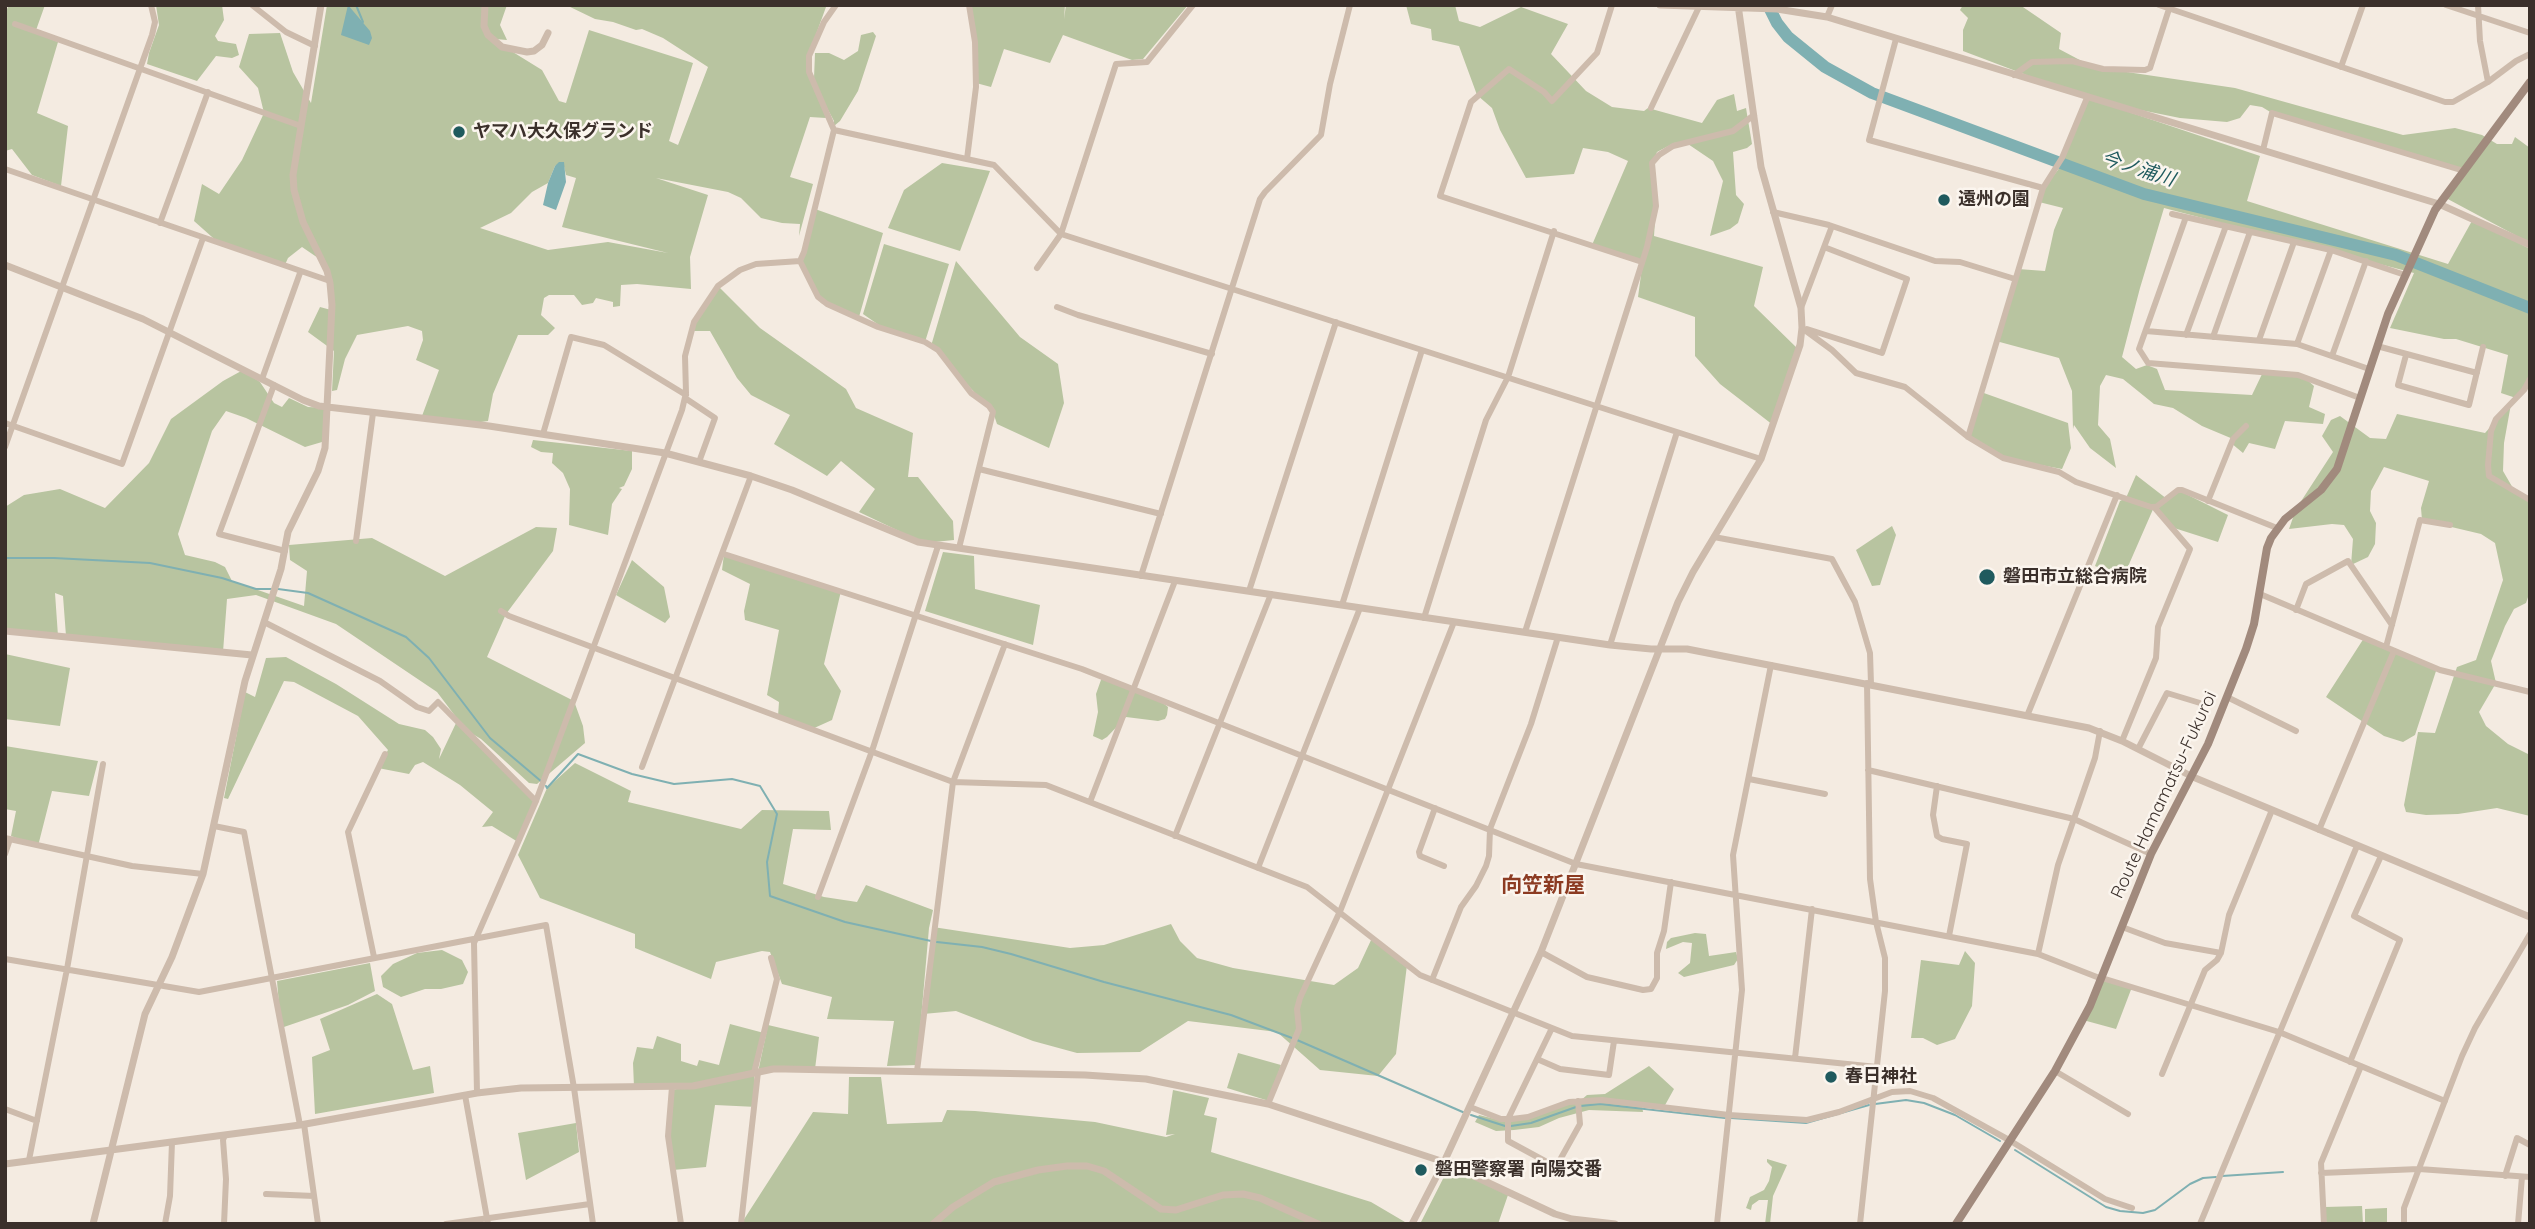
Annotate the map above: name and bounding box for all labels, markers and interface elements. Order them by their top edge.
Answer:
place label: ヤマハ大久保グランド [473,121,653,143]
marker: ヤマハ大久保グランド [451,124,467,140]
water label: 今ノ浦川 [2098,146,2178,192]
place label: 遠州の園 [1958,189,2030,211]
marker: 遠州の園 [1936,192,1952,208]
place label: 磐田市立総合病院 [2003,566,2147,588]
marker: 磐田市立総合病院 [1977,567,1997,587]
street label: Route Hamamatsu-Fukuroi [2106,688,2222,902]
district label: 向笠新屋 [1501,873,1585,899]
place label: 春日神社 [1845,1066,1917,1088]
marker: 春日神社 [1823,1069,1839,1085]
place label: 磐田警察署 向陽交番 [1435,1159,1602,1181]
marker: 磐田警察署 向陽交番 [1413,1162,1429,1178]

